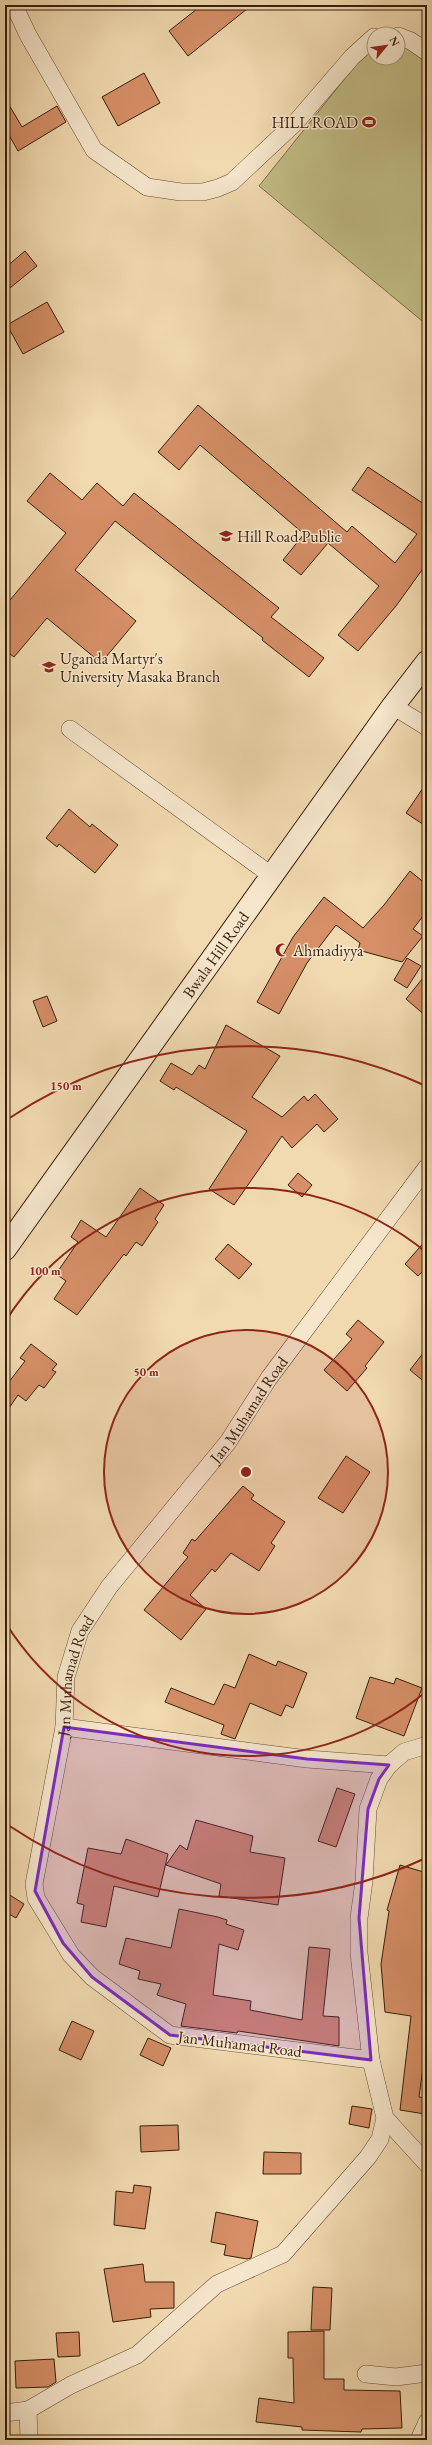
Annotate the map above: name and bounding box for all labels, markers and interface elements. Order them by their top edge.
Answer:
north arrow [366,26,406,66]
text: N [386,34,403,49]
place label: HILL ROAD [271,112,358,133]
sports icon: HILL ROAD [361,114,377,130]
place label: Hill Road Public [237,526,341,547]
school or university icon: Hill Road Public [218,528,234,544]
place label: Uganda Martyr's University Masaka Branch [60,648,220,687]
school or university icon: Uganda Martyr's University Masaka Branch [41,659,57,675]
street label: Bwala Hill Road [177,906,254,1002]
place label: Ahmadiyya [292,940,364,961]
mosque icon: Ahmadiyya [274,942,290,958]
text: 150 m [50,1078,82,1094]
text: 100 m [29,1263,61,1279]
street label: Jan Muhamad Road [204,1351,293,1469]
text: 50 m [133,1364,159,1380]
centre of rings [239,1465,253,1479]
street label: Jan Muhamad Road [52,1610,99,1740]
street label: Jan Muhamad Road [175,2026,304,2062]

